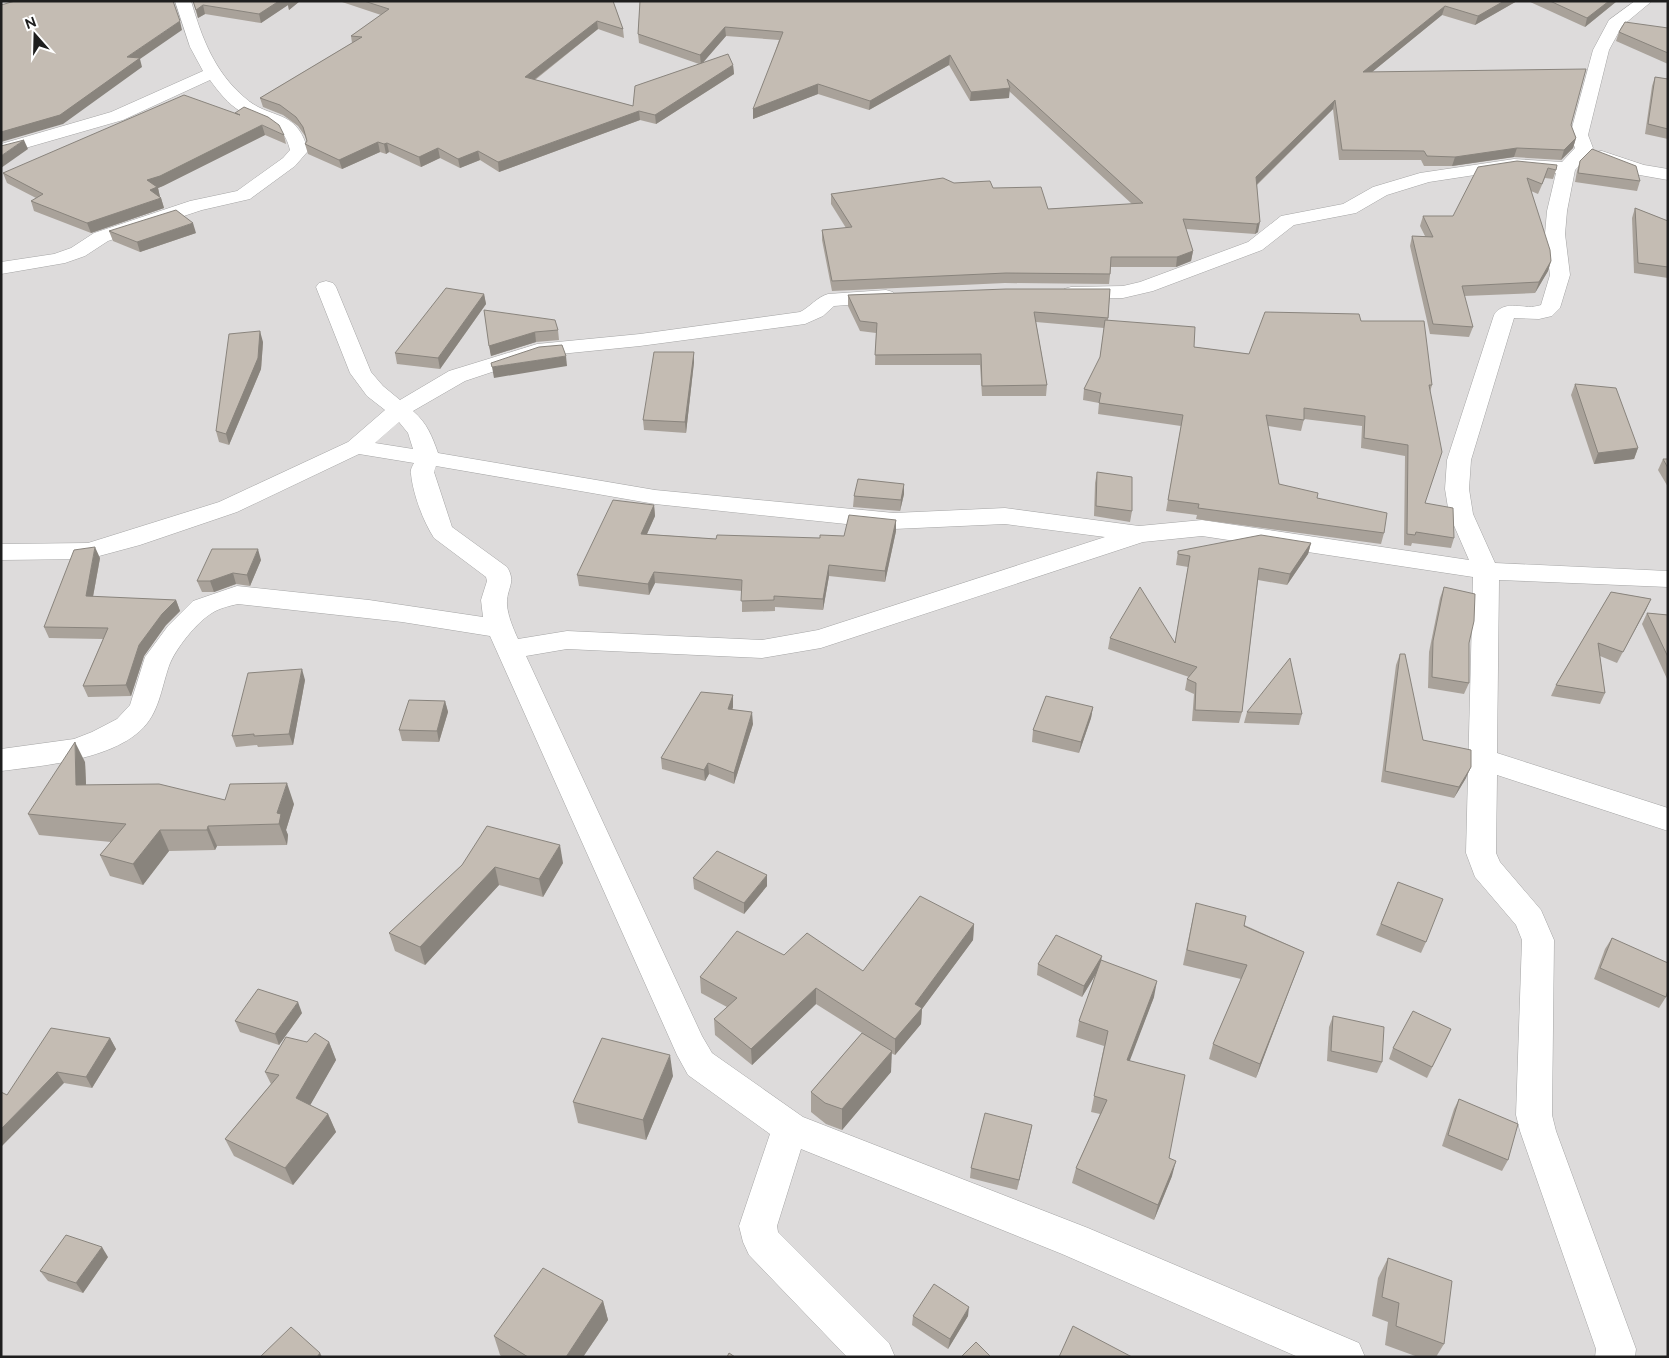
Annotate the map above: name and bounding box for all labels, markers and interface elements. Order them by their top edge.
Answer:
north arrow [10,10,60,60]
text: N [23,13,38,32]

